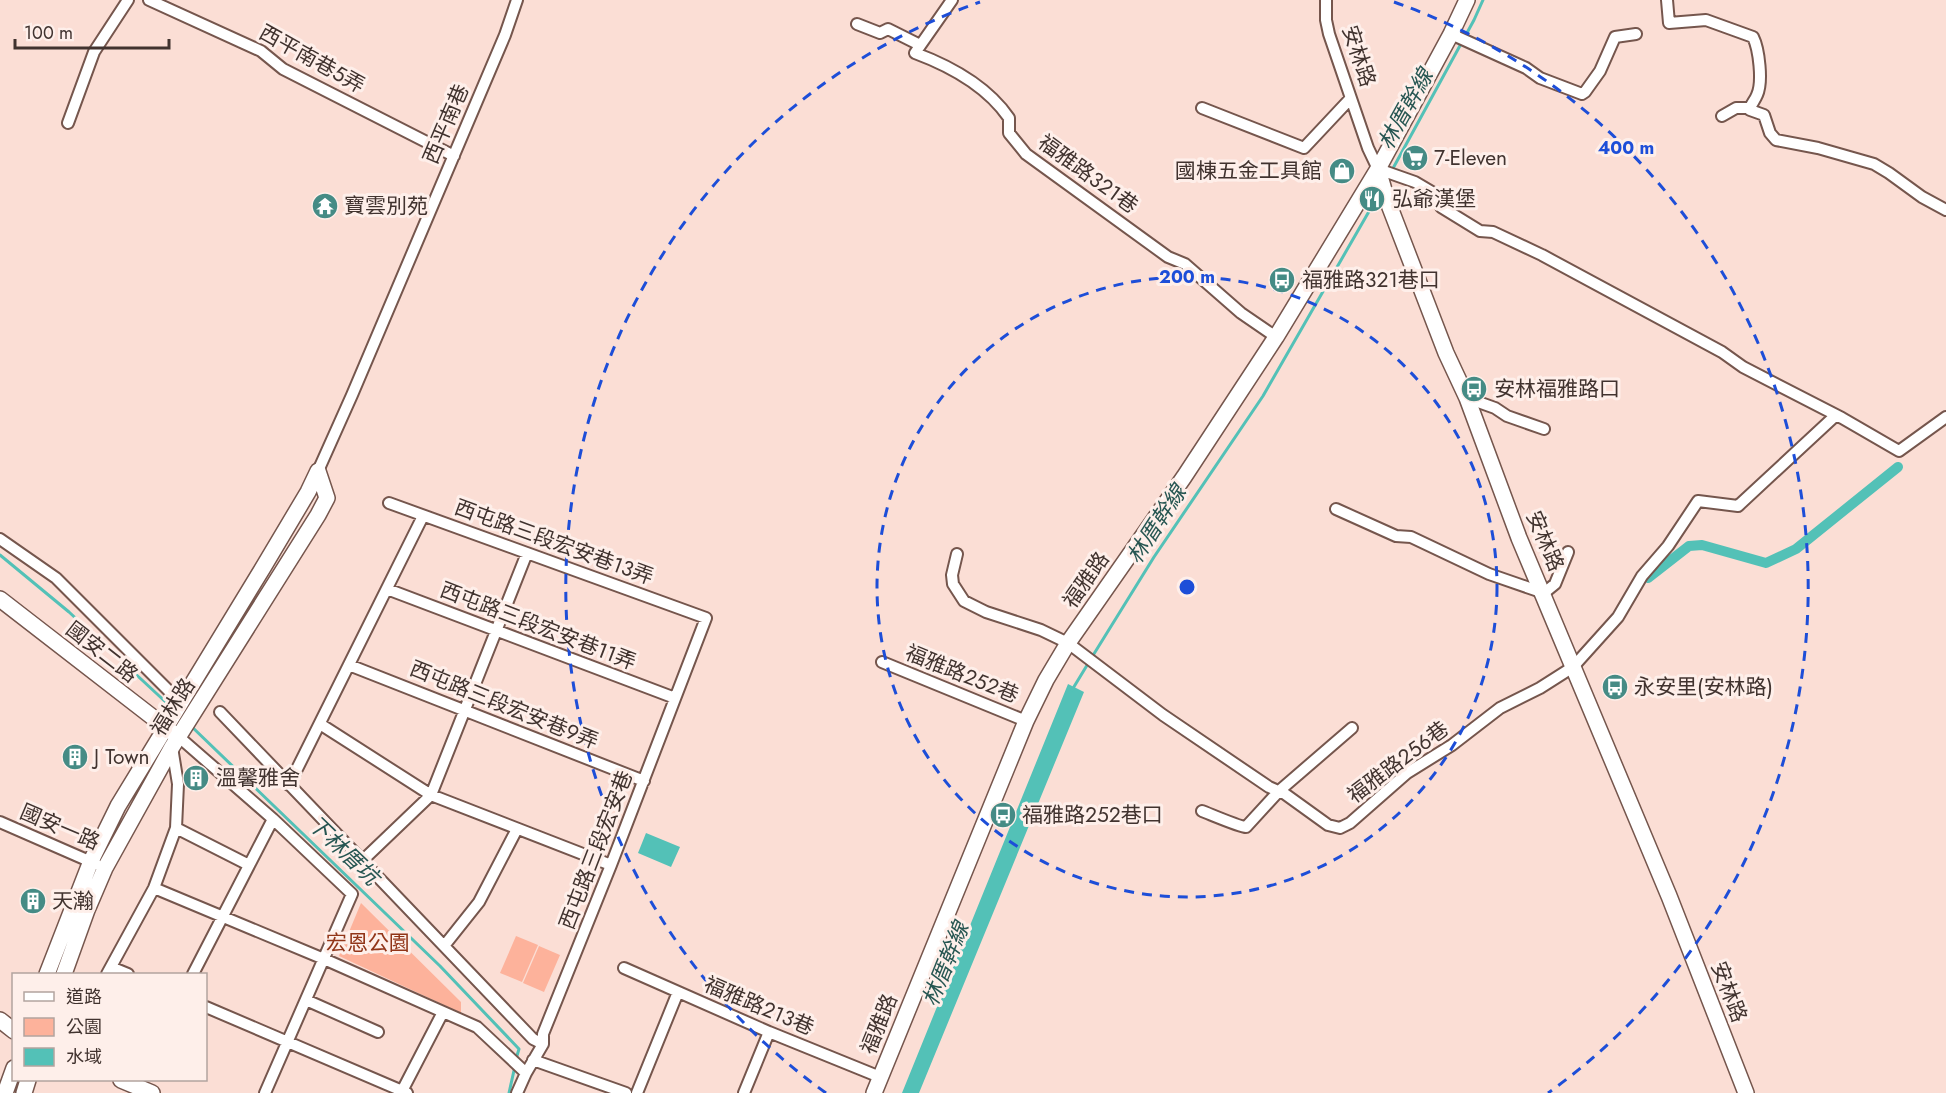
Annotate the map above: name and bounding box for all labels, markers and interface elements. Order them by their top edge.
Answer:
scale bar [15,12,170,50]
street label: 西平南巷5弄 [254,18,370,100]
text: 100 m [24,20,73,46]
street label: 安林路 [1335,21,1383,91]
water label: 林厝幹線 [1370,60,1442,155]
street label: 西平南巷 [416,79,476,169]
street label: 福雅路321巷 [1032,128,1144,220]
text: 400 m [1598,135,1654,161]
supermarket icon: 7-Eleven [1400,143,1430,173]
place label: 7-Eleven [1434,143,1507,173]
place label: 國棟五金工具館 [1175,156,1322,186]
shop icon: 國棟五金工具館 [1327,156,1357,186]
restaurant icon: 弘爺漢堡 [1357,184,1387,214]
place label: 弘爺漢堡 [1392,184,1476,214]
temple icon: 寶雲別苑 [310,191,340,221]
place label: 寶雲別苑 [344,191,428,221]
text: 200 m [1159,264,1215,290]
bus stop icon: 福雅路321巷口 [1267,265,1297,295]
place label: 福雅路321巷口 [1302,265,1440,295]
bus stop icon: 安林福雅路口 [1459,374,1489,404]
place label: 安林福雅路口 [1494,374,1620,404]
water label: 林厝幹線 [1119,476,1195,570]
street label: 西屯路三段宏安巷13弄 [450,492,658,592]
street label: 安林路 [1519,506,1571,576]
street label: 福雅路 [1056,546,1116,614]
street label: 西屯路三段宏安巷11弄 [436,575,640,677]
centre of rings [1177,577,1197,597]
street label: 國安二路 [60,614,144,690]
street label: 福雅路252巷 [901,638,1023,710]
street label: 西屯路三段宏安巷9弄 [405,653,603,757]
street label: 福林路 [144,672,202,742]
bus stop icon: 永安里(安林路) [1600,672,1630,702]
place label: 永安里(安林路) [1634,672,1773,702]
street label: 福雅路256巷 [1341,714,1455,810]
building icon: J Town [60,742,90,772]
place label: J Town [91,742,149,772]
building icon: 溫馨雅舍 [181,763,211,793]
place label: 溫馨雅舍 [216,763,300,793]
street label: 西屯路三段宏安巷 [552,766,640,934]
street label: 國安一路 [15,797,105,857]
bus stop icon: 福雅路252巷口 [988,800,1018,830]
place label: 福雅路252巷口 [1022,800,1163,830]
water label: 下林厝坑 [301,808,389,894]
building icon: 天瀚 [18,886,48,916]
place label: 天瀚 [52,886,94,916]
water label: 林厝幹線 [914,914,977,1011]
park label: 宏恩公園 [326,928,410,958]
street label: 安林路 [1704,957,1754,1027]
street label: 福雅路213巷 [699,969,819,1043]
legend [12,973,207,1081]
text: 道路 [66,984,102,1010]
street label: 福雅路 [853,989,905,1059]
text: 公園 [66,1014,102,1040]
text: 水域 [66,1044,102,1070]

